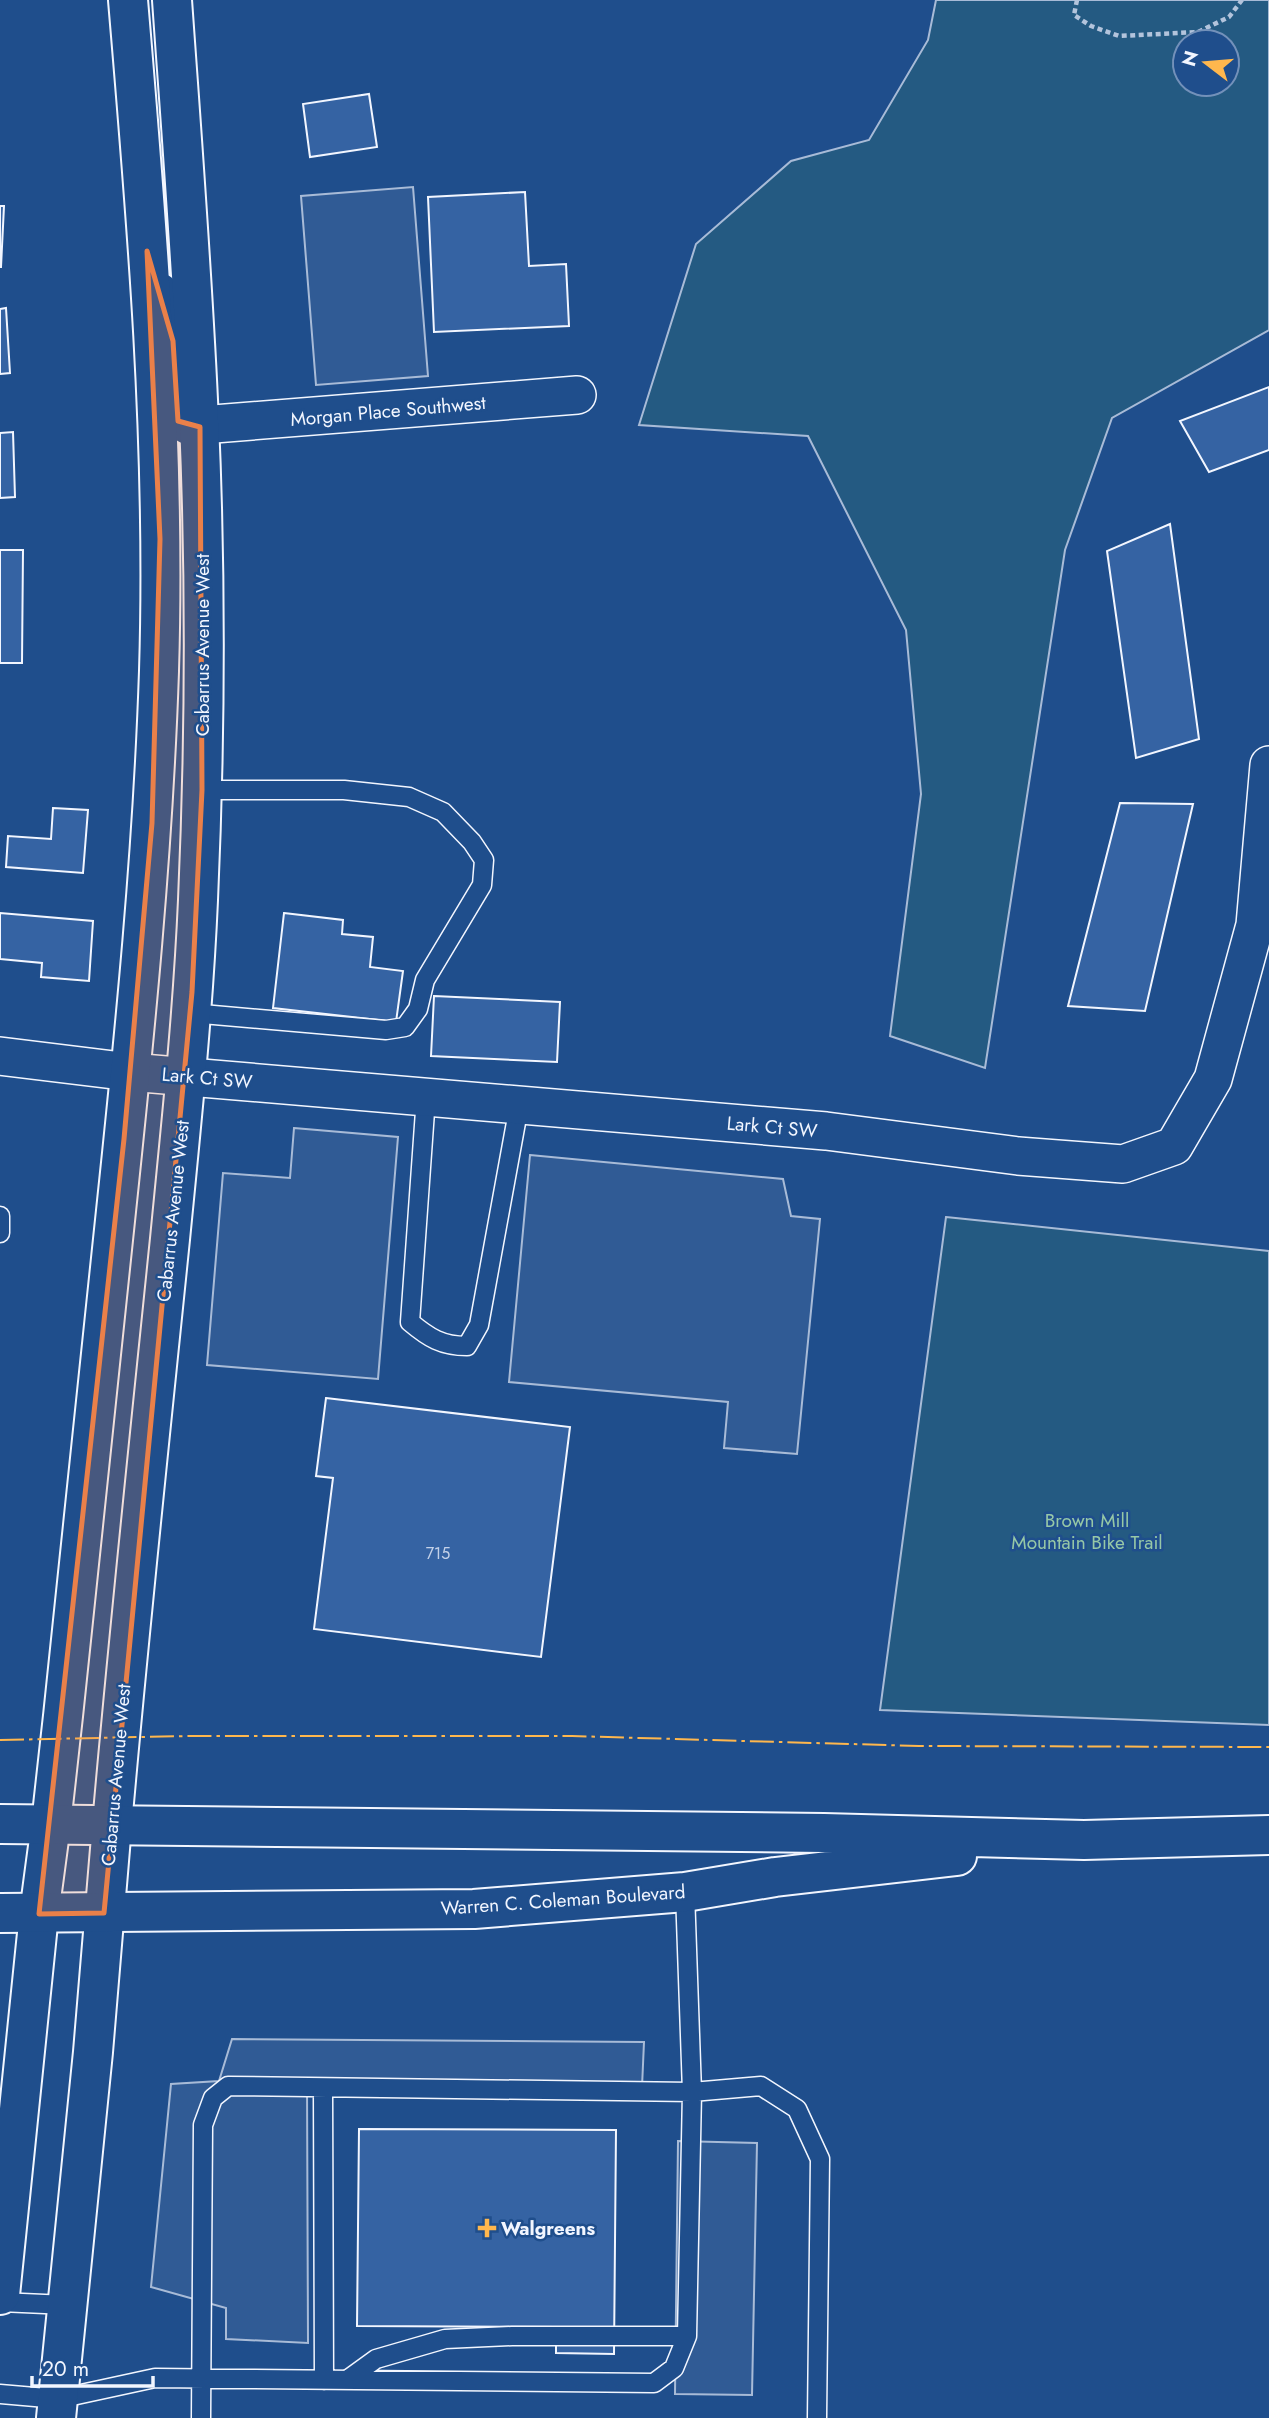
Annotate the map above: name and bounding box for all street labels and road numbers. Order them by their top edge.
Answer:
street label: Morgan Place Southwest [289,389,487,433]
street label: Cabarrus Avenue West [189,553,216,736]
street label: Lark Ct SW [161,1061,254,1095]
street label: Lark Ct SW [726,1110,819,1144]
street label: Cabarrus Avenue West [150,1118,196,1303]
street label: Cabarrus Avenue West [95,1682,137,1867]
street label: Warren C. Coleman Boulevard [440,1878,686,1922]

